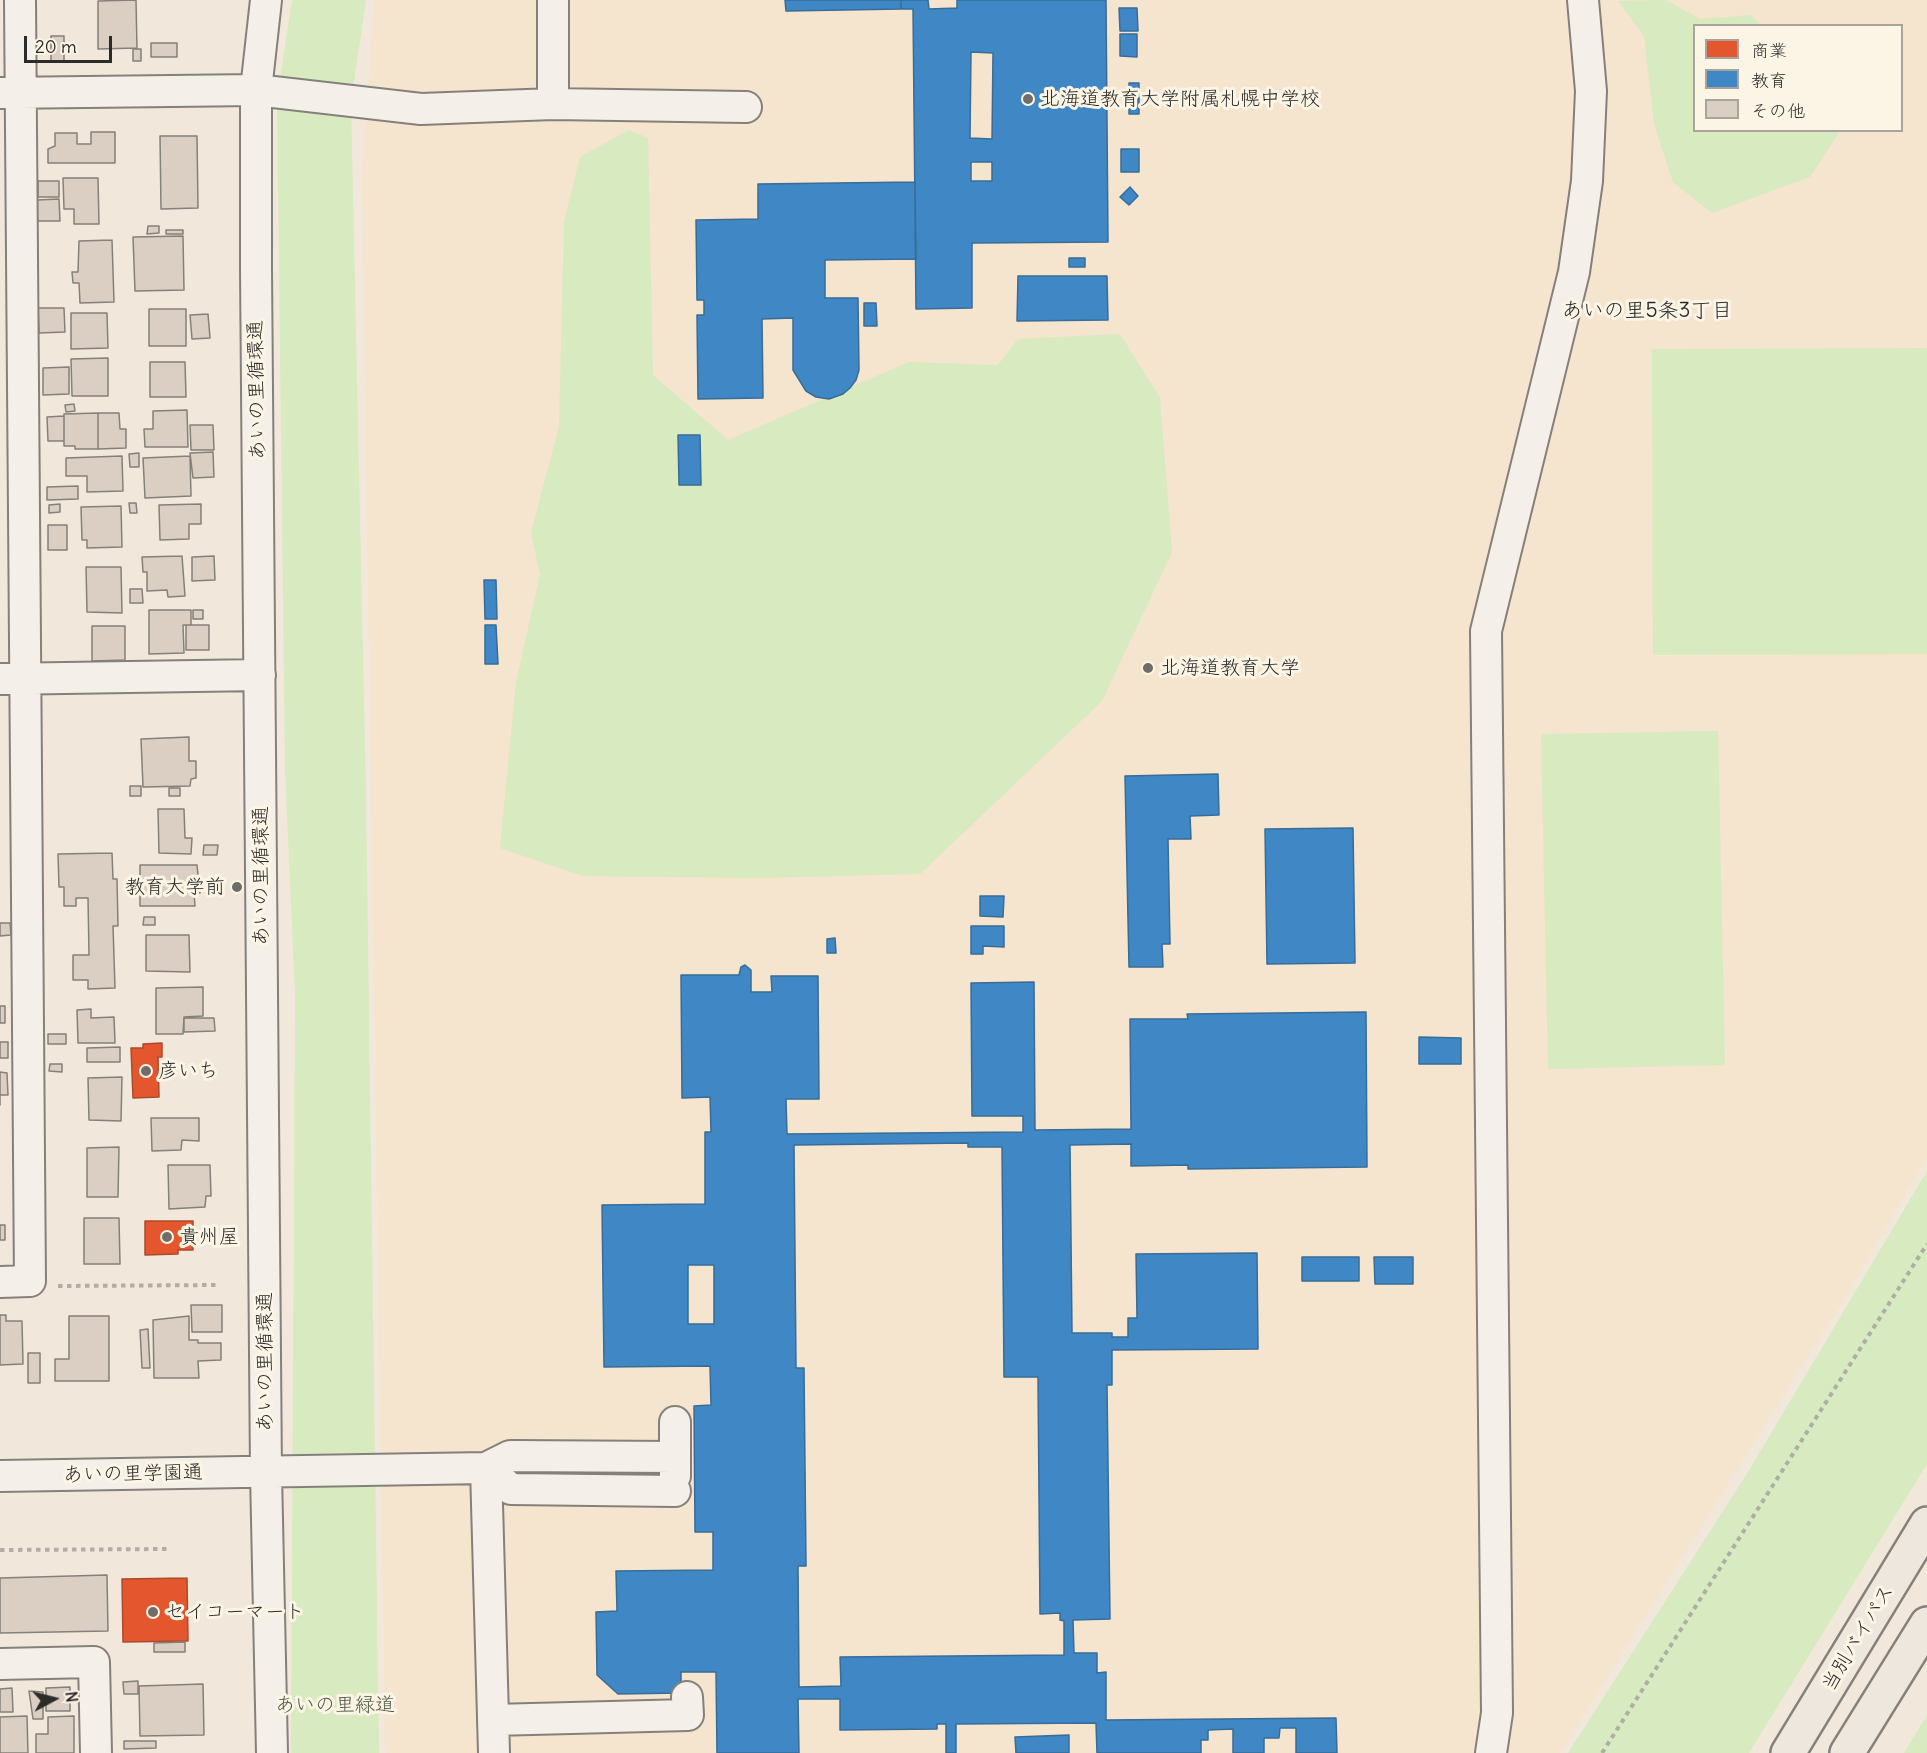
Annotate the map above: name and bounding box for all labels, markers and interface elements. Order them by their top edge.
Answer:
scale bar [27,24,116,62]
legend [1693,24,1903,132]
text: 20 m [35,35,77,58]
text: 商業 [1751,39,1787,62]
text: 教育 [1751,69,1787,92]
place label: 北海道教育大学附属札幌中学校 [1040,87,1320,111]
marker: 北海道教育大学附属札幌中学校 [1021,92,1035,106]
text: その他 [1751,99,1805,122]
district label: あいの里5条3丁目 [1561,298,1733,324]
street label: あいの里循環通 [244,320,270,460]
place label: 北海道教育大学 [1160,656,1300,680]
marker: 北海道教育大学 [1141,661,1155,675]
street label: あいの里循環通 [249,806,273,946]
place label: 教育大学前 [125,875,225,899]
marker: 教育大学前 [230,880,244,894]
place label: 彦いち [158,1059,218,1083]
marker: 彦いち [139,1064,153,1078]
place label: 貴州屋 [179,1225,239,1249]
marker: 貴州屋 [160,1230,174,1244]
street label: あいの里循環通 [253,1292,277,1432]
street label: あいの里学園通 [63,1461,203,1487]
street label: 当別バイパス [1817,1580,1899,1696]
place label: セイコーマート [165,1600,305,1624]
marker: セイコーマート [146,1605,160,1619]
north arrow [24,1669,84,1729]
text: N [61,1690,82,1704]
park label: あいの里緑道 [275,1693,395,1717]

